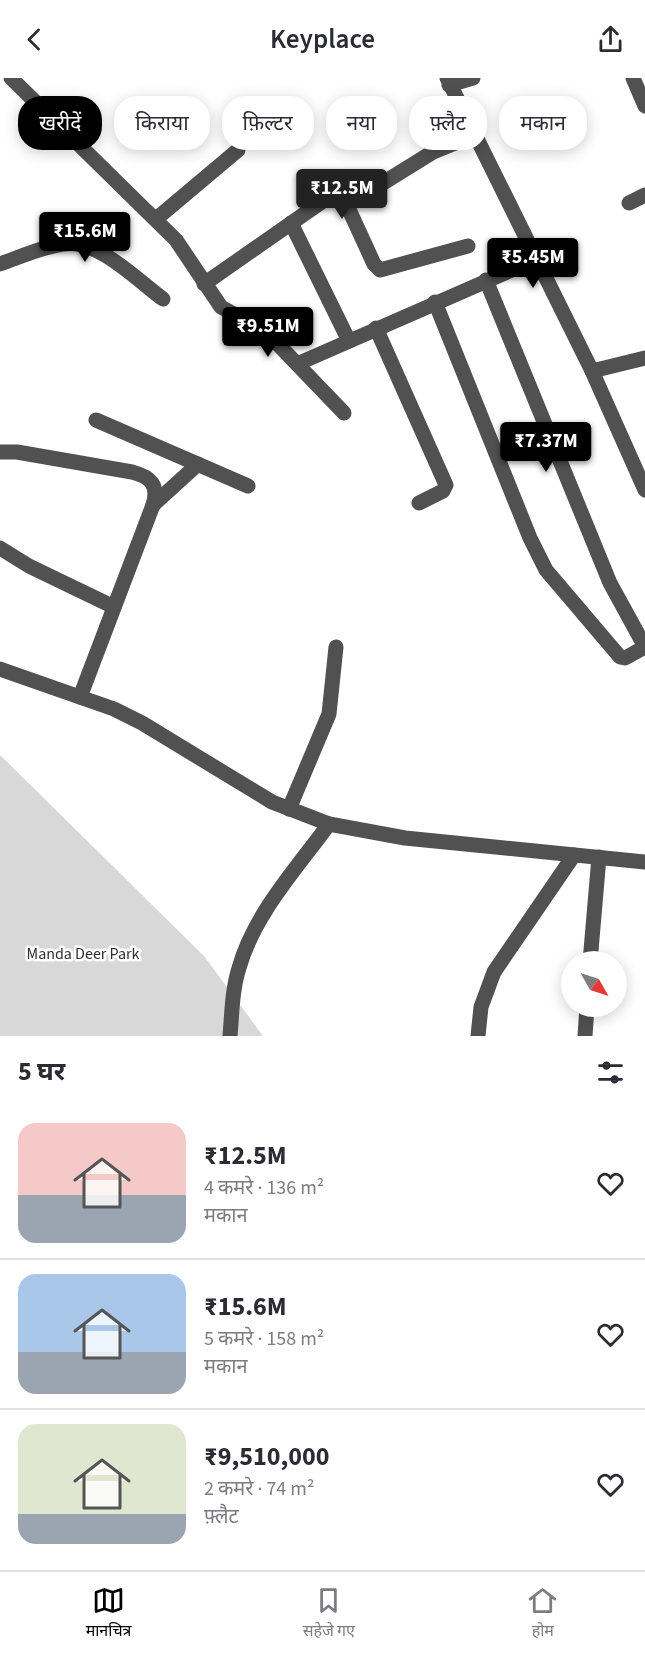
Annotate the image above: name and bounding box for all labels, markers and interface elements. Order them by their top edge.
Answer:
text: Keyplace [270,20,375,59]
icon: back [18,23,51,56]
icon: share [594,23,627,56]
chip: खरीदें [18,96,102,150]
chip: किराया [114,96,210,150]
chip: फ़िल्टर [222,96,314,150]
chip: नया [326,96,397,150]
chip: फ़्लैट [409,96,487,150]
chip: मकान [499,96,587,150]
pin: ₹12.5M [293,169,391,220]
text: ₹12.5M [310,174,374,202]
pin: ₹15.6M [36,212,134,263]
text: ₹15.6M [53,217,117,245]
pin: ₹5.45M [484,238,582,289]
text: ₹5.45M [501,243,565,271]
pin: ₹9.51M [219,307,317,358]
text: ₹9.51M [236,312,300,340]
pin: ₹7.37M [497,422,595,473]
text: ₹7.37M [514,427,578,455]
park label: Manda Deer Park [27,943,140,965]
north arrow [561,951,627,1017]
map controls [561,951,627,1017]
text: 5 घर [18,1053,65,1090]
icon: filters [594,1056,627,1089]
text: ₹12.5M [204,1137,287,1174]
icon: home [66,1147,138,1219]
icon: heart [594,1167,627,1200]
text: 4 कमरे · 136 m² [204,1174,324,1202]
text: मकान [204,1202,248,1230]
text: ₹15.6M [204,1288,287,1325]
icon: home [66,1298,138,1370]
icon: heart [594,1318,627,1351]
text: 5 कमरे · 158 m² [204,1325,324,1353]
text: मकान [204,1353,248,1381]
text: ₹9,510,000 [204,1438,329,1475]
icon: home [66,1448,138,1520]
icon: heart [594,1468,627,1501]
text: 2 कमरे · 74 m² [204,1475,314,1503]
text: फ़्लैट [204,1503,239,1531]
tab: मानचित्र [86,1584,131,1643]
tab: सहेजे गए [303,1584,355,1643]
tab: होम [526,1584,559,1643]

